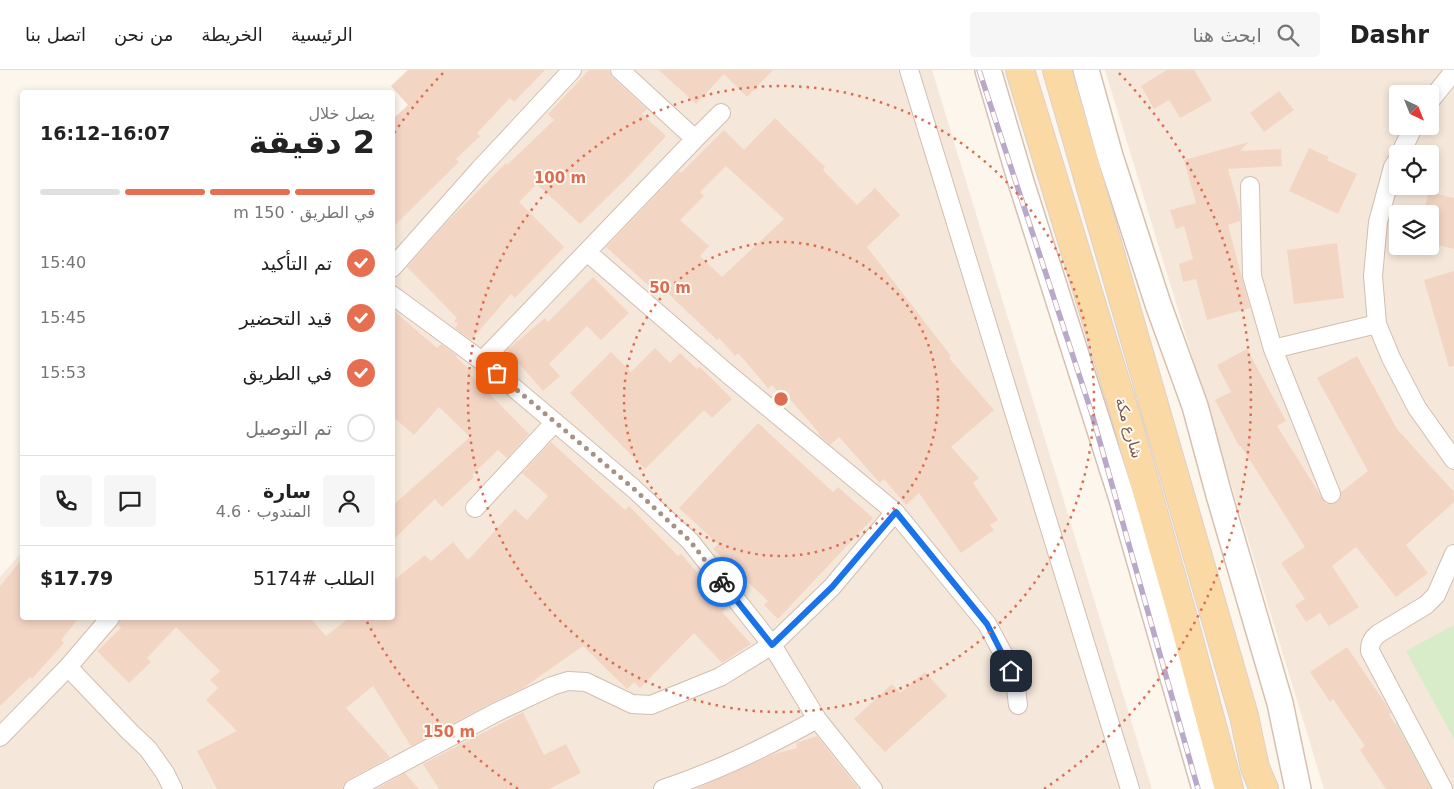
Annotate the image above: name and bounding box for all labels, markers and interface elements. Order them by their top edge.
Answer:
search box [970,12,1320,57]
icon: search [1274,21,1302,49]
text: Dashr [1350,21,1429,49]
text: اتصل بنا [25,24,86,45]
text: من نحن [114,24,173,45]
text: الخريطة [201,24,263,45]
text: الرئيسية [291,24,353,45]
text: ابحث هنا [1193,24,1262,46]
north arrow [1389,85,1439,135]
map controls [1389,85,1439,255]
text: يصل خلال [308,104,375,123]
text: 16:07–16:12 [40,122,170,144]
text: 2 دقيقة [249,123,375,161]
button: locate [1389,145,1439,195]
text: 100 m [534,169,586,187]
text: في الطريق · 150 m [233,203,375,222]
button: layers [1389,205,1439,255]
icon: check [347,249,375,277]
text: تم التأكيد [261,252,332,274]
text: 15:40 [40,253,86,272]
text: 50 m [649,279,691,297]
icon: check [347,304,375,332]
text: قيد التحضير [239,307,332,329]
text: 15:45 [40,308,86,327]
pin [476,352,518,394]
icon: check [347,359,375,387]
icon: bag [483,359,511,387]
text: في الطريق [243,362,332,384]
text: 15:53 [40,363,86,382]
centre of rings [772,390,790,408]
street label: شارع مكة [1112,395,1146,461]
text: تم التوصيل [245,417,332,439]
button: phone [40,475,92,527]
button: chat [104,475,156,527]
button: person [323,475,375,527]
text: سارة [263,480,311,502]
text: المندوب · 4.6 [216,502,311,521]
courier [697,557,747,607]
text: $17.79 [40,567,113,589]
text: الطلب #5174 [253,567,375,589]
icon: bike [708,568,736,596]
pin [990,650,1032,692]
icon: home [997,657,1025,685]
text: 150 m [423,723,475,741]

